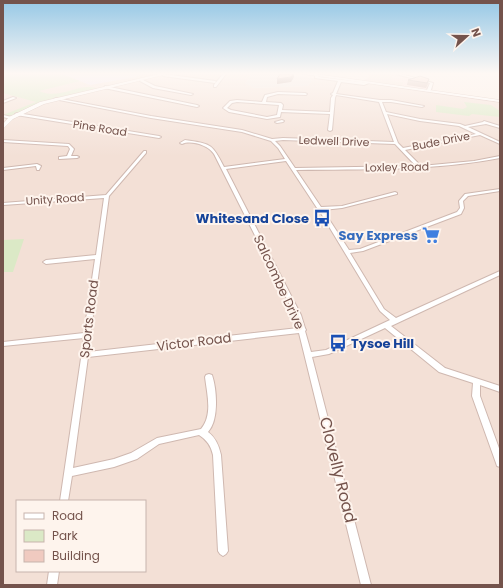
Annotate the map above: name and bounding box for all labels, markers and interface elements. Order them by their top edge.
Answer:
north arrow [447,16,487,56]
text: N [467,26,485,39]
street label: Pine Road [72,116,128,140]
street label: Bude Drive [411,128,471,154]
street label: Ledwell Drive [298,132,370,150]
street label: Loxley Road [365,158,429,176]
street label: Unity Road [25,189,85,209]
bus stop icon: Whitesand Close [312,208,332,228]
place label: Whitesand Close [196,209,309,228]
supermarket icon: Say Express [421,225,441,245]
place label: Say Express [339,226,418,245]
street label: Salcombe Drive [249,232,309,332]
street label: Sports Road [75,279,103,359]
street label: Victor Road [156,328,232,356]
bus stop icon: Tysoe Hill [328,333,348,353]
place label: Tysoe Hill [351,334,414,353]
street label: Clovelly Road [314,415,362,525]
legend [16,500,146,572]
text: Road [52,507,83,524]
text: Park [52,527,79,544]
text: Building [52,547,100,564]

